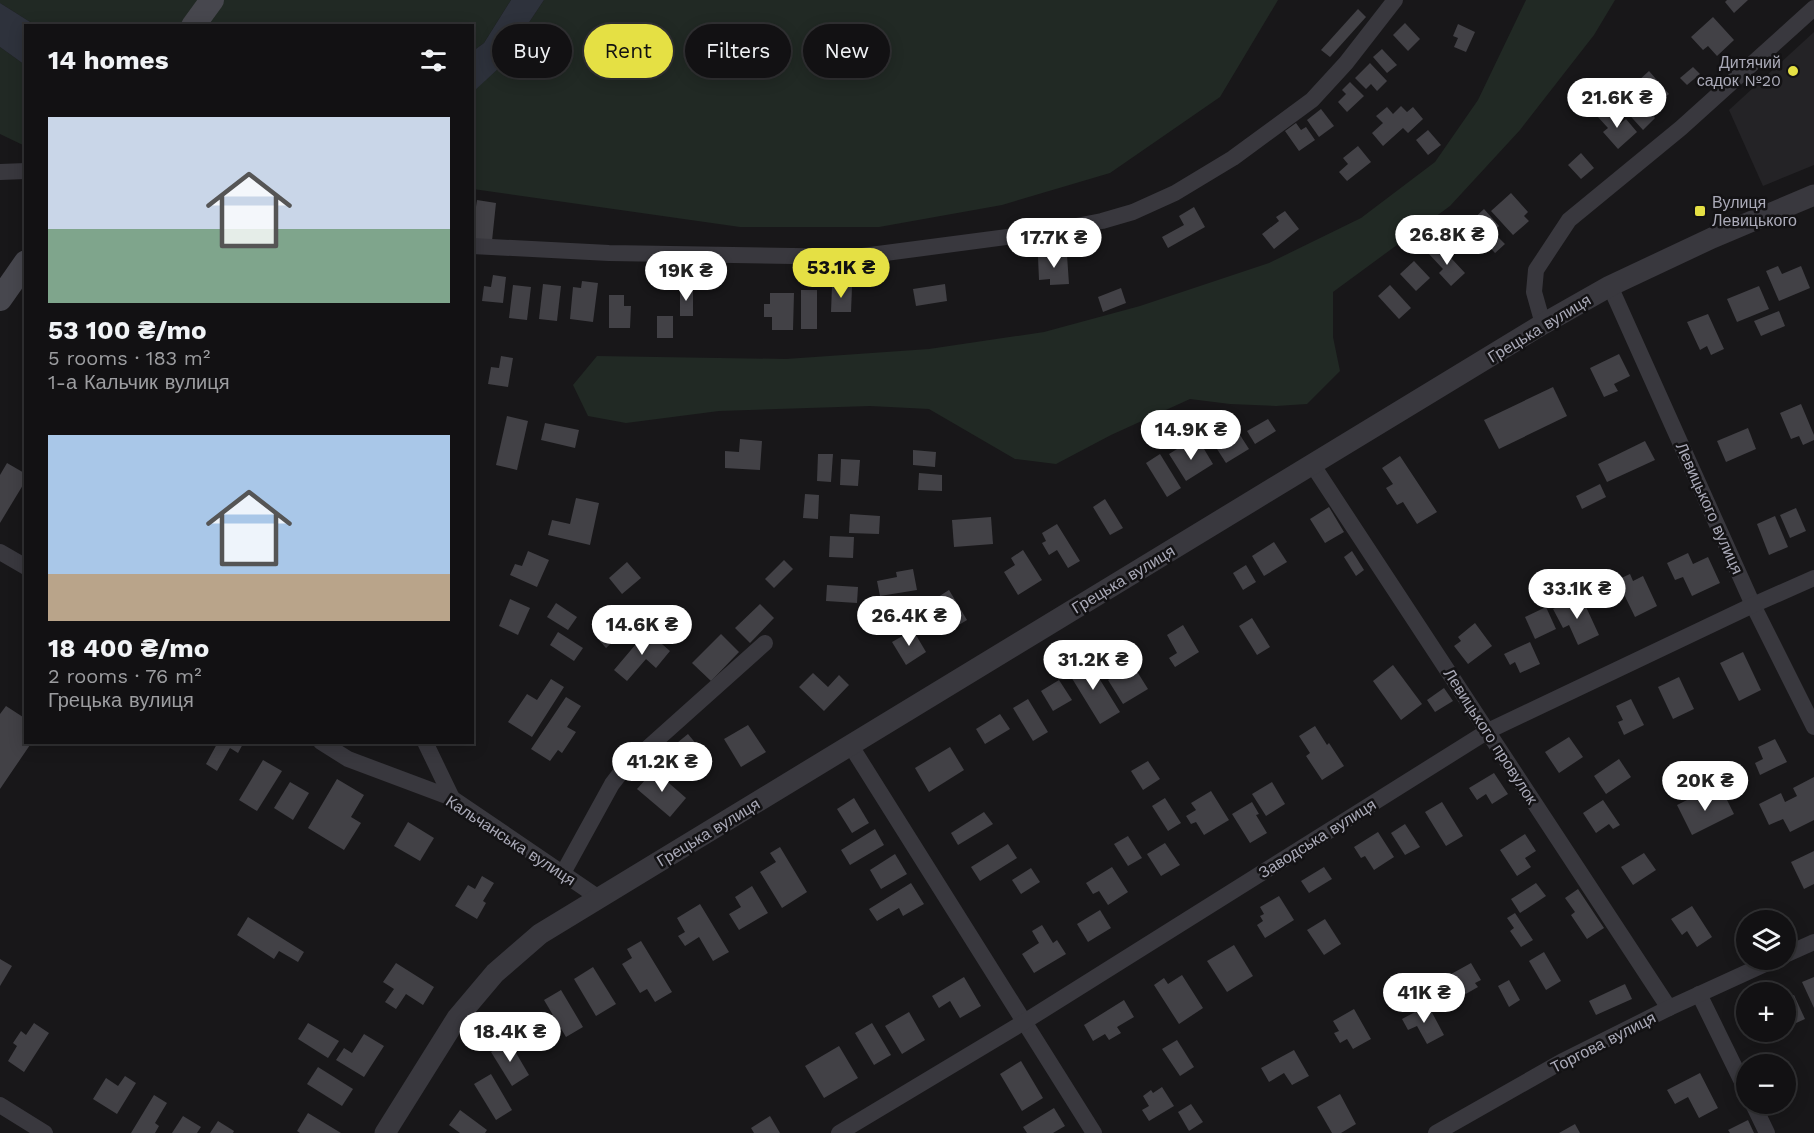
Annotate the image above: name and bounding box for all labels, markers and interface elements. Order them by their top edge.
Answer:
chip: Buy [492,24,572,78]
chip: Rent [584,24,673,78]
chip: Filters [685,24,791,78]
chip: New [803,24,890,78]
icon: filters [417,44,450,77]
text: 14 homes [48,45,169,75]
place label: Дитячий садок №20 [1697,53,1781,90]
marker: Дитячий садок №20 [1786,64,1800,78]
pin: 21.6K ₴ [1562,78,1672,129]
text: 21.6K ₴ [1581,85,1653,109]
icon: home [195,156,303,264]
place label: Вулиця Левицького [1712,193,1797,230]
marker: Вулиця Левицького [1693,204,1707,218]
pin: 26.8K ₴ [1392,215,1502,266]
pin: 17.7K ₴ [999,218,1109,269]
text: 26.8K ₴ [1409,222,1485,246]
text: 17.7K ₴ [1021,225,1087,249]
pin: 53.1K ₴ [786,248,896,299]
pin: 19K ₴ [644,251,728,302]
text: 53.1K ₴ [807,255,875,279]
text: 19K ₴ [659,258,713,282]
street label: Грецька вулиця [1484,290,1594,367]
text: 53 100 ₴/mo [48,315,207,345]
text: 5 rooms · 183 m² [48,346,210,370]
text: 1-а Кальчик вулиця [48,370,230,394]
pin: 14.9K ₴ [1136,410,1246,461]
text: 14.9K ₴ [1155,417,1227,441]
street label: Левицького вулиця [1672,439,1747,577]
icon: home [195,474,303,582]
street label: Грецька вулиця [1068,541,1178,618]
pin: 33.1K ₴ [1522,569,1632,620]
text: 33.1K ₴ [1543,576,1611,600]
pin: 26.4K ₴ [854,596,964,647]
text: 26.4K ₴ [871,603,947,627]
pin: 14.6K ₴ [587,605,697,656]
text: 14.6K ₴ [606,612,678,636]
text: 18 400 ₴/mo [48,633,209,663]
pin: 31.2K ₴ [1038,640,1148,691]
text: 31.2K ₴ [1057,647,1129,671]
text: 2 rooms · 76 m² [48,664,201,688]
street label: Левицького провулок [1440,665,1542,809]
text: Грецька вулиця [48,688,194,712]
pin: 41.2K ₴ [607,742,717,793]
text: 41.2K ₴ [626,749,698,773]
pin: 20K ₴ [1663,761,1747,812]
text: 20K ₴ [1676,768,1734,792]
street label: Кальчанська вулиця [442,791,579,889]
street label: Грецька вулиця [653,794,763,871]
street label: Заводська вулиця [1255,795,1379,882]
map controls [1736,910,1796,1114]
button: layers [1736,910,1796,970]
pin: 41K ₴ [1382,973,1466,1024]
text: 41K ₴ [1397,980,1451,1004]
button: + [1736,982,1796,1042]
street label: Торгова вулиця [1548,1008,1659,1077]
pin: 18.4K ₴ [455,1012,565,1063]
text: 18.4K ₴ [474,1019,546,1043]
button: − [1736,1054,1796,1114]

